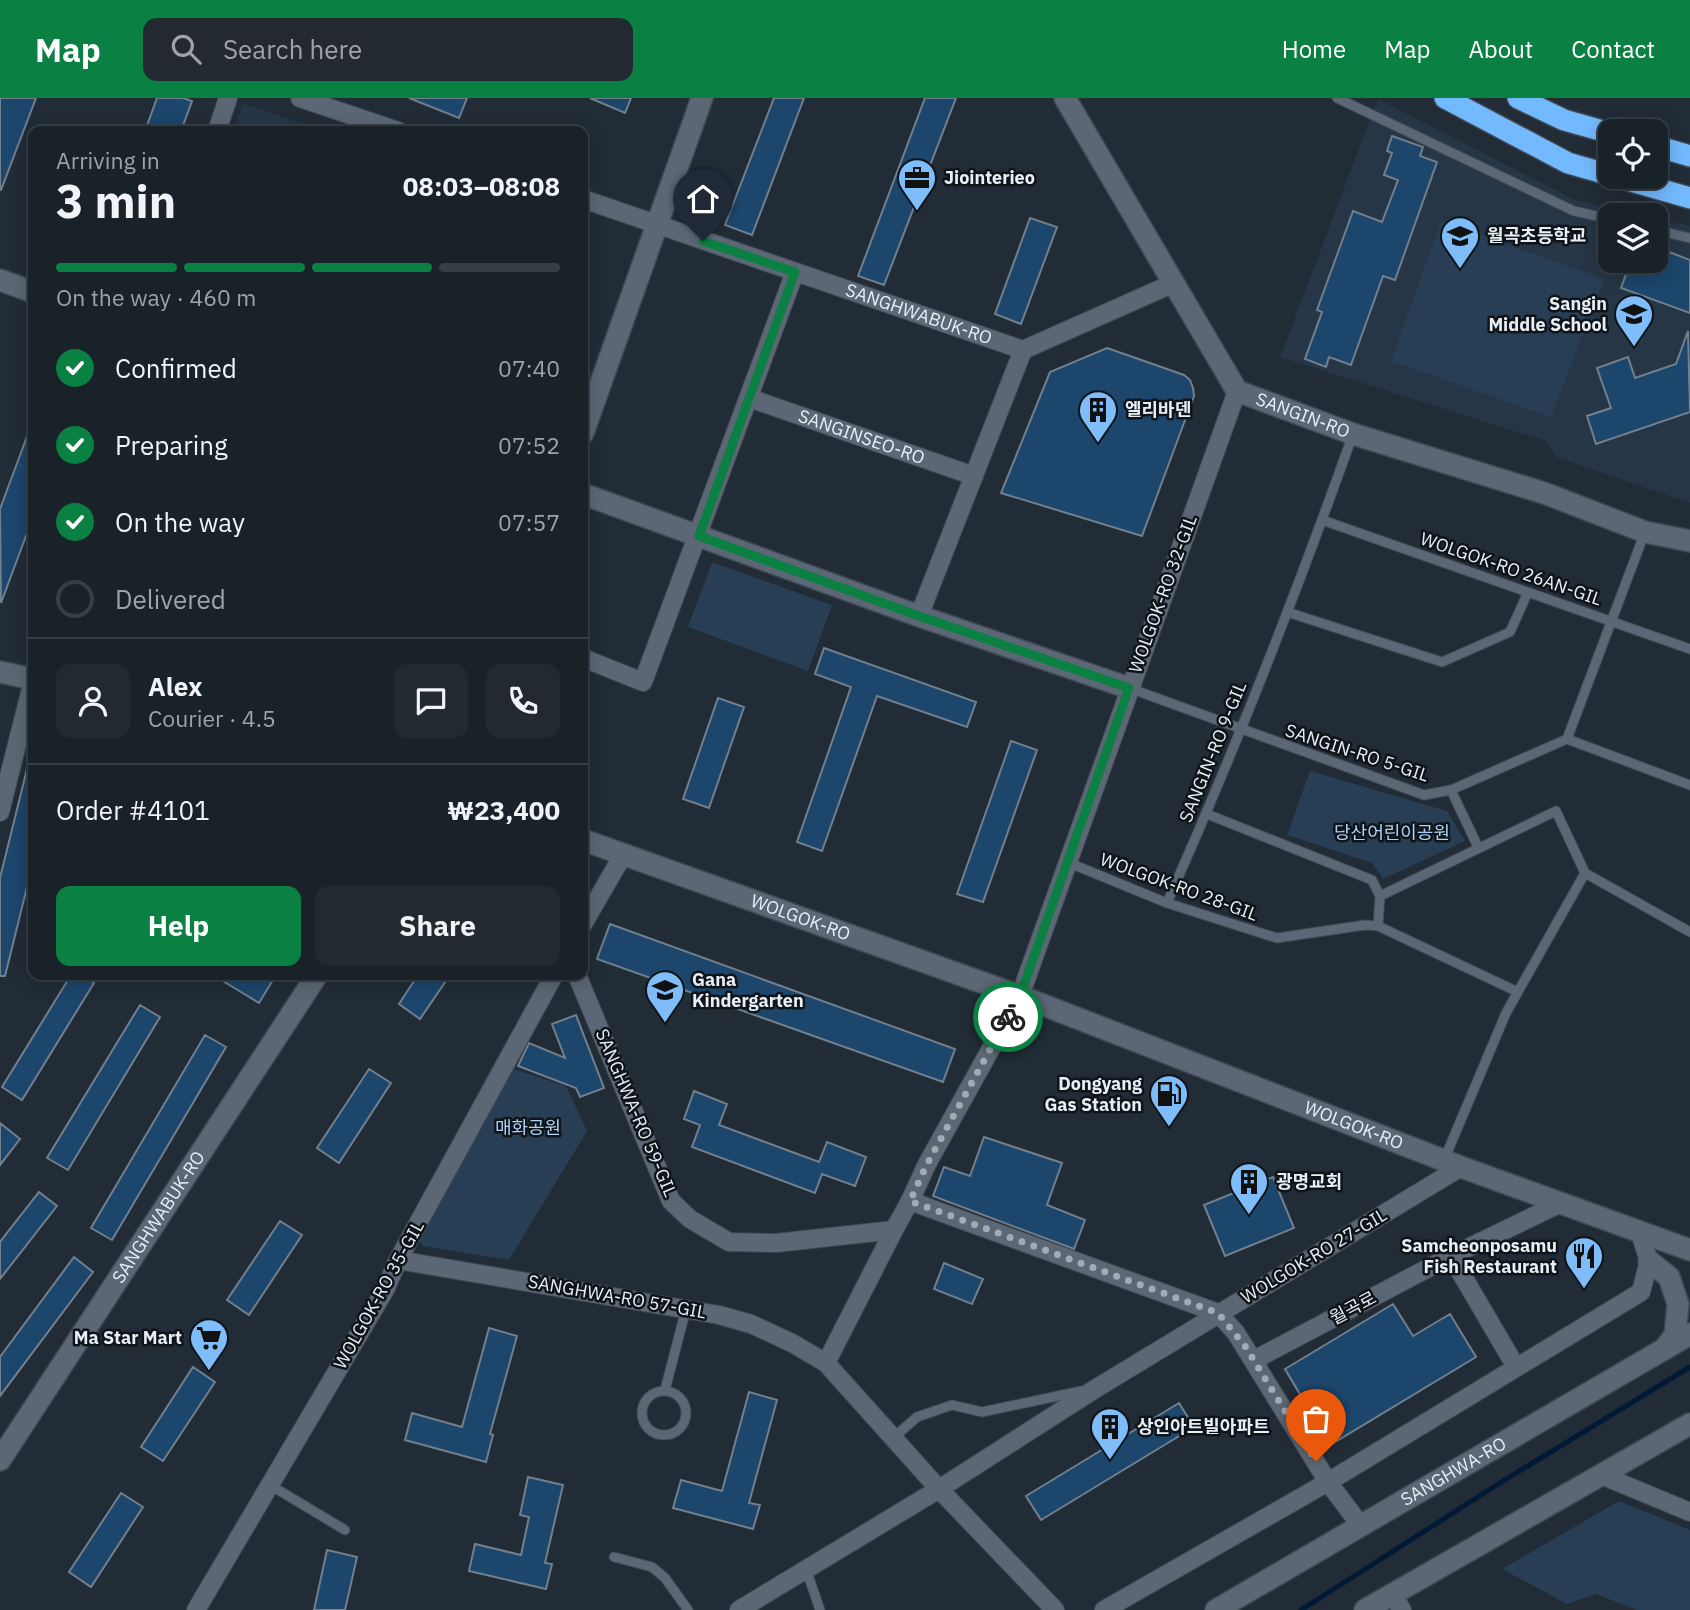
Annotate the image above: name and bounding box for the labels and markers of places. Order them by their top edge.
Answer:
office icon: Jiointerieo [896,157,938,212]
place label: Jiointerieo [944,166,1035,189]
pin [673,169,733,241]
school or university icon: 월곡초등학교 [1439,215,1481,270]
place label: 월곡초등학교 [1487,224,1586,247]
place label: Sangin Middle School [1488,292,1608,336]
school or university icon: Sangin Middle School [1613,293,1655,348]
building icon: 엘리바덴 [1077,389,1119,444]
place label: 엘리바덴 [1125,398,1191,421]
place label: Gana Kindergarten [692,968,804,1012]
school or university icon: Gana Kindergarten [644,969,686,1024]
place label: Dongyang Gas Station [1044,1072,1142,1116]
fuel station icon: Dongyang Gas Station [1148,1073,1190,1128]
building icon: 광명교회 [1228,1161,1270,1216]
place label: 광명교회 [1276,1170,1342,1193]
place label: Samcheonposamu Fish Restaurant [1401,1234,1557,1278]
restaurant icon: Samcheonposamu Fish Restaurant [1563,1235,1605,1290]
supermarket icon: Ma Star Mart [188,1317,230,1372]
place label: Ma Star Mart [74,1326,182,1349]
pin [1286,1389,1346,1461]
building icon: 상인아트빌아파트 [1089,1406,1131,1461]
place label: 상인아트빌아파트 [1137,1415,1269,1438]

